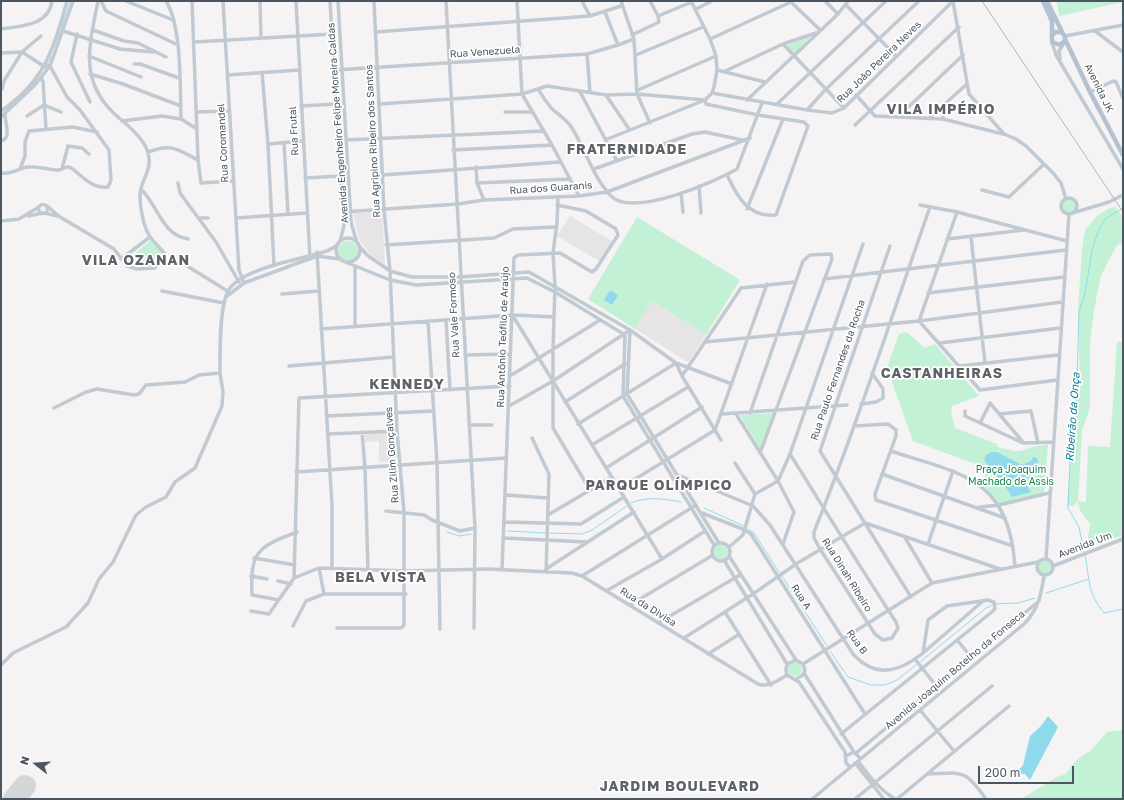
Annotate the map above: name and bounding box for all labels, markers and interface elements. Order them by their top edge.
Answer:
street label: Rua João Pereira Neves [834,19,924,105]
street label: Avenida Engenheiro Felipe Moreira Caldas [325,22,351,224]
street label: Rua Venezuela [449,44,521,60]
street label: Avenida JK [1082,62,1116,114]
street label: Rua Agripino Ribeiro dos Santos [363,64,383,218]
district label: VILA IMPÉRIO [886,102,996,118]
street label: Rua Coromandel [215,103,231,183]
street label: Rua Frutal [287,106,301,156]
district label: FRATERNIDADE [567,142,687,158]
street label: Rua dos Guaranis [509,179,593,197]
district label: VILA OZANAN [82,253,190,269]
street label: Rua Antônio Teófilo de Araújo [495,266,511,408]
street label: Rua Vale Formoso [446,272,462,358]
street label: Rua Paulo Fernandes da Rocha [808,298,868,442]
district label: CASTANHEIRAS [881,366,1003,382]
water label: Ribeirão da Onça [1063,372,1083,462]
district label: KENNEDY [369,377,445,393]
street label: Rua Zilim Gonçalves [383,406,401,504]
park label: Praça Joaquim Machado de Assis [968,464,1054,488]
district label: PARQUE OLÍMPICO [585,478,733,494]
street label: Avenida Um [1056,529,1114,561]
street label: Rua Dinah Ribeiro [819,536,875,614]
district label: BELA VISTA [335,570,427,586]
street label: Rua A [788,582,814,612]
street label: Rua da Divisa [618,585,678,629]
street label: Avenida Joaquim Botelho da Fonseca [883,608,1027,732]
street label: Rua B [844,627,870,657]
north arrow [16,744,56,784]
text: N [17,754,31,766]
scale bar [980,758,1076,784]
text: 200 m [985,765,1020,780]
district label: JARDIM BOULEVARD [600,779,760,795]

